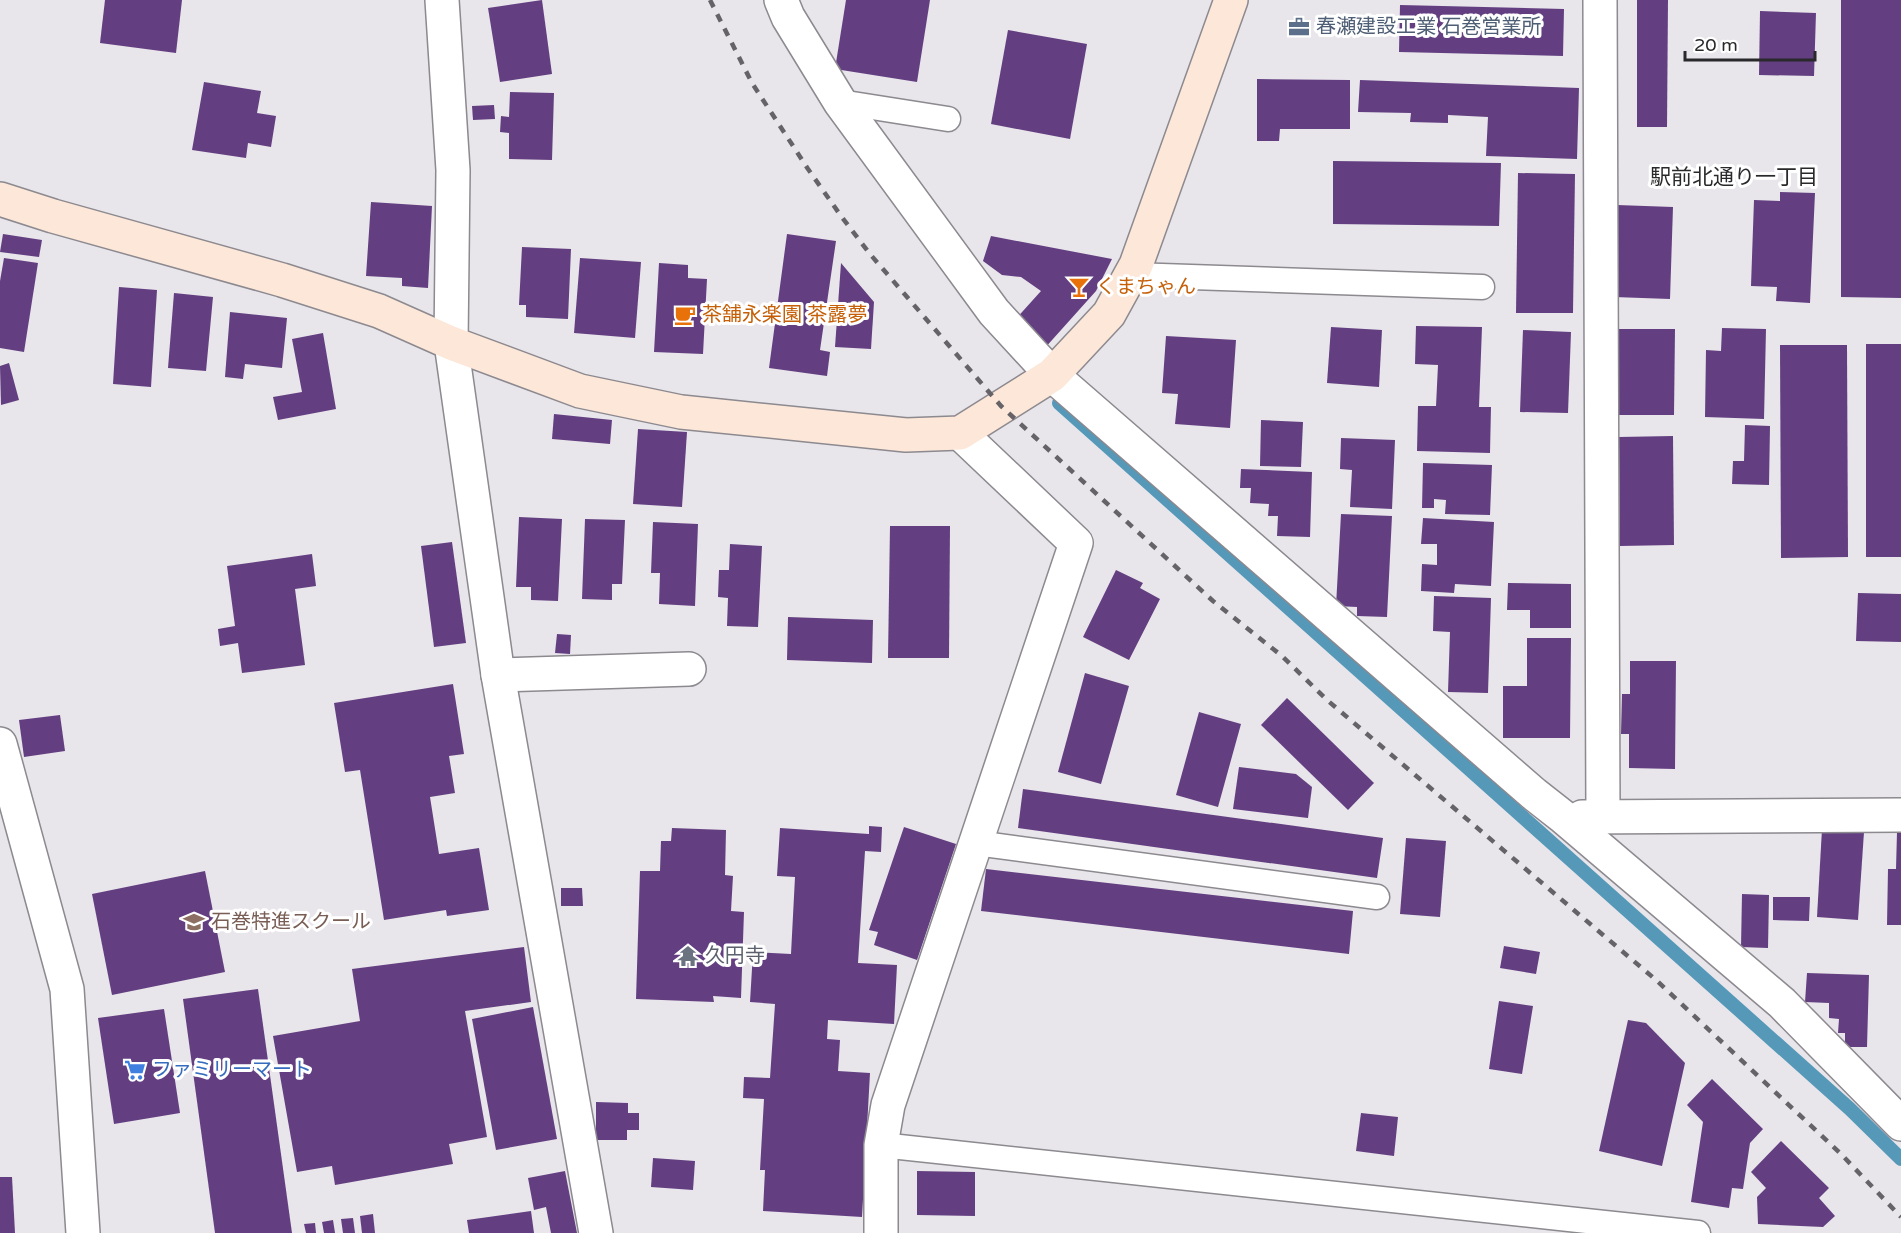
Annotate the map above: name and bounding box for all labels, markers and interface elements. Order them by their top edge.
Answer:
office icon: 春瀬建設工業 石巻営業所 [1287,15,1311,39]
place label: 春瀬建設工業 石巻営業所 [1316,15,1541,39]
scale bar [1685,24,1816,62]
text: 20 m [1694,34,1738,56]
district label: 駅前北通り一丁目 [1650,165,1818,190]
bar icon: くまちゃん [1067,275,1091,299]
place label: くまちゃん [1096,275,1196,299]
cafe icon: 茶舗永楽園 茶露夢 [673,303,697,327]
place label: 茶舗永楽園 茶露夢 [702,303,867,327]
school or university icon: 石巻特進スクール [182,910,206,934]
place label: 石巻特進スクール [211,910,371,934]
temple icon: 久円寺 [676,944,700,968]
place label: 久円寺 [705,944,765,968]
supermarket icon: ファミリーマート [123,1058,147,1082]
place label: ファミリーマート [152,1058,312,1082]

